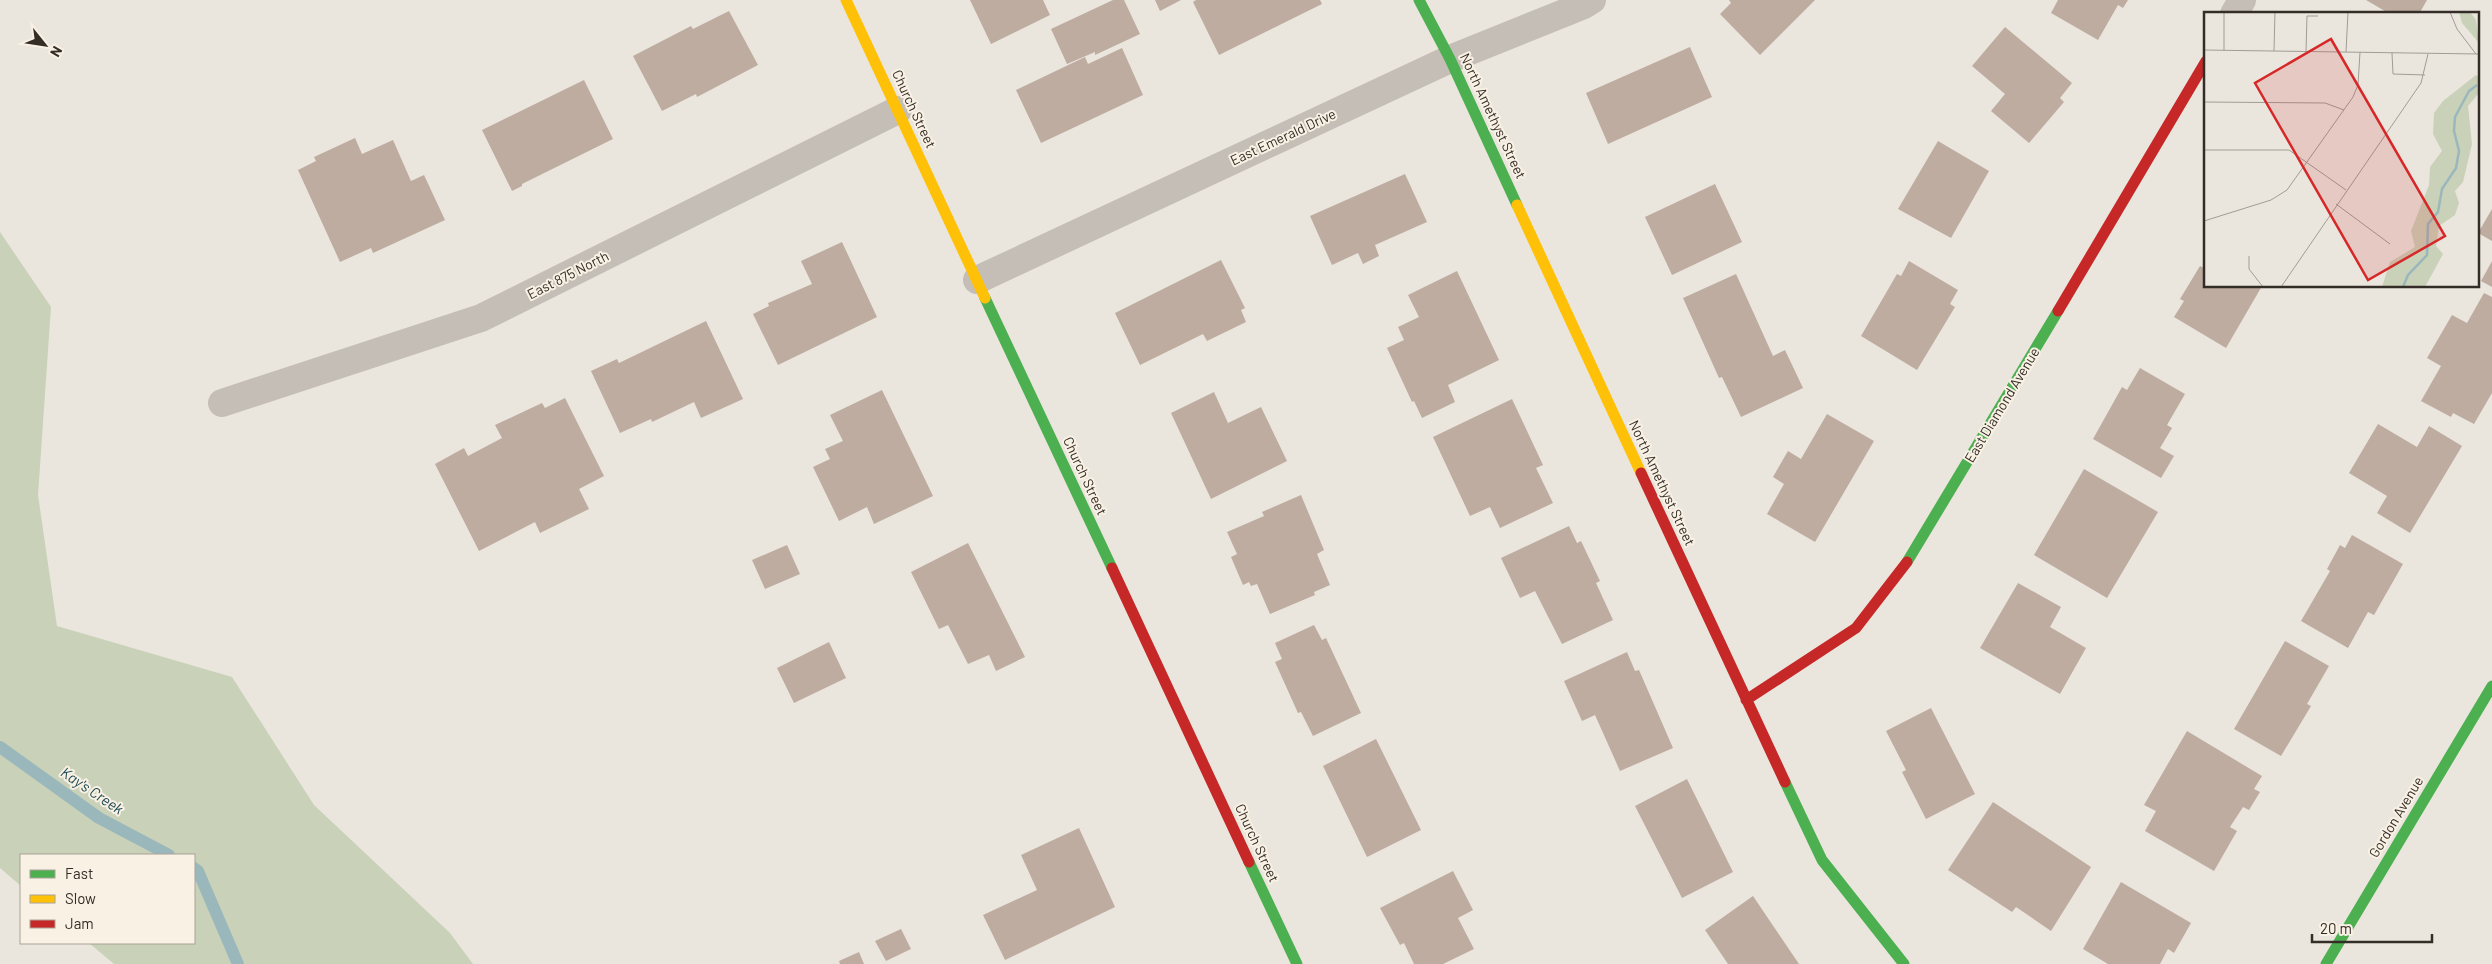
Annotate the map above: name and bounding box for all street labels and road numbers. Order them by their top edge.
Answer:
street label: North Amethyst Street [1457,50,1530,181]
street label: Church Street [889,67,940,151]
street label: East Emerald Drive [1227,105,1338,168]
street label: East 875 North [524,247,611,302]
street label: East Diamond Avenue [1961,344,2043,465]
street label: North Amethyst Street [1626,417,1699,548]
street label: Church Street [1060,434,1111,518]
street label: Gordon Avenue [2365,773,2426,860]
street label: Church Street [1232,801,1283,885]

